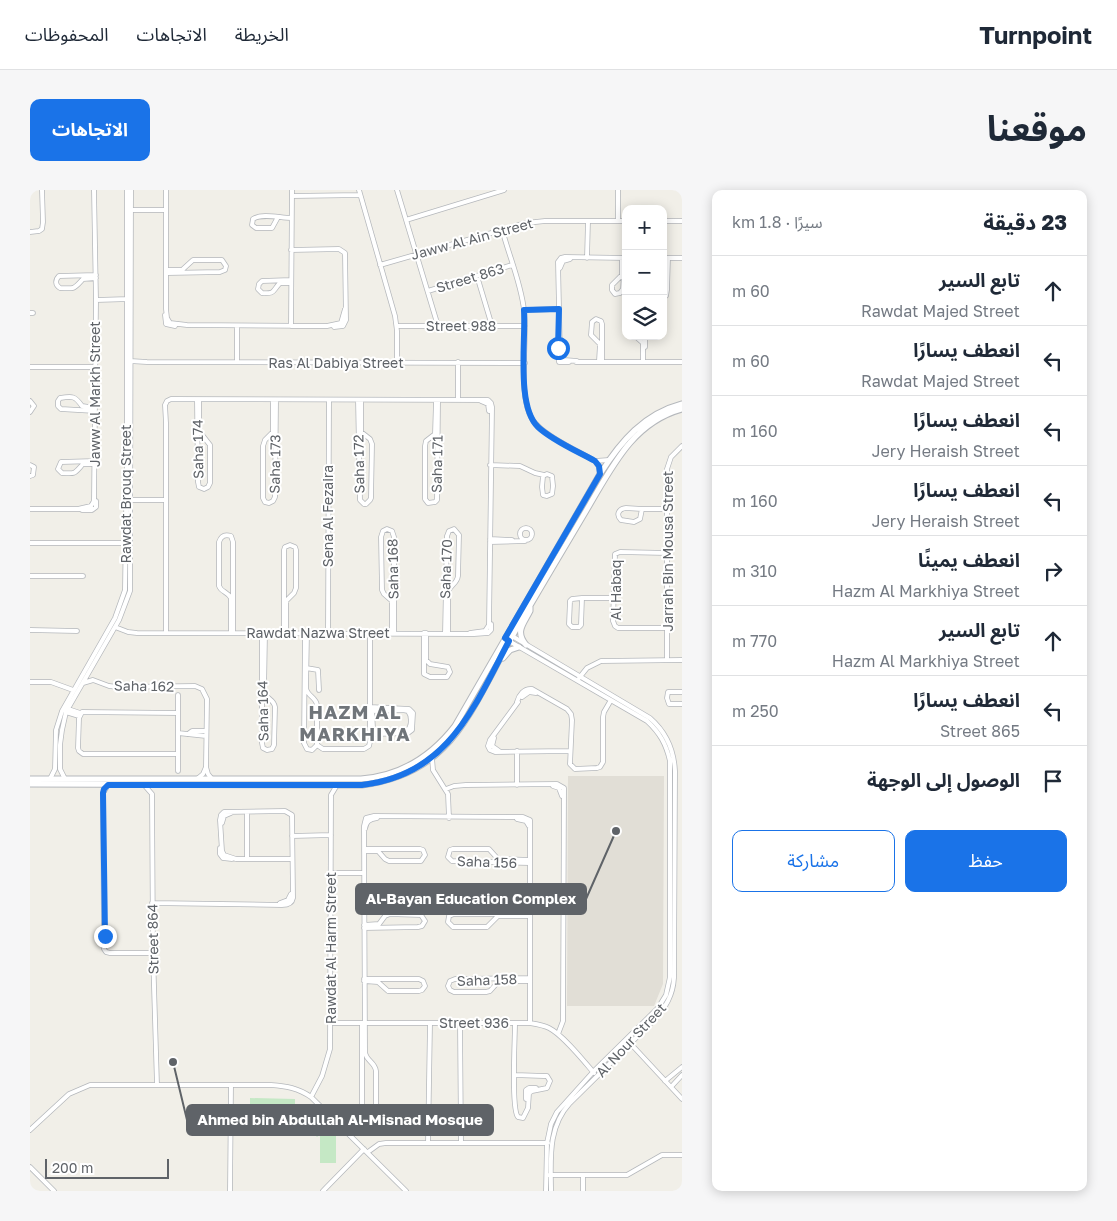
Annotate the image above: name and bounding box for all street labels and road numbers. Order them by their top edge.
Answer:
street label: Jaww Al Ain Street [409,214,535,263]
street label: Street 863 [434,259,506,296]
street label: Street 988 [426,317,496,334]
street label: Jaww Al Markh Street [86,321,103,467]
street label: Ras Al Dabiya Street [268,354,404,371]
street label: Saha 174 [188,419,207,479]
street label: Rawdat Brouq Street [117,425,134,563]
street label: Saha 173 [265,434,284,494]
street label: Saha 172 [349,434,368,494]
street label: Saha 171 [427,435,446,493]
street label: Sena Al Fezaira [319,465,336,567]
street label: Jarrah Bin Mousa Street [659,471,676,631]
street label: Saha 168 [383,539,402,600]
street label: Saha 170 [436,539,455,599]
street label: Al Habaq [607,560,624,620]
street label: Rawdat Nazwa Street [246,624,390,641]
street label: Saha 162 [114,676,174,695]
street label: Saha 164 [253,681,272,742]
street label: Saha 156 [457,852,517,871]
street label: Rawdat Al Harm Street [322,872,339,1024]
street label: Street 864 [143,904,162,974]
street label: Saha 158 [457,970,517,989]
street label: Al Nour Street [592,999,669,1080]
street label: Street 936 [439,1014,509,1031]

